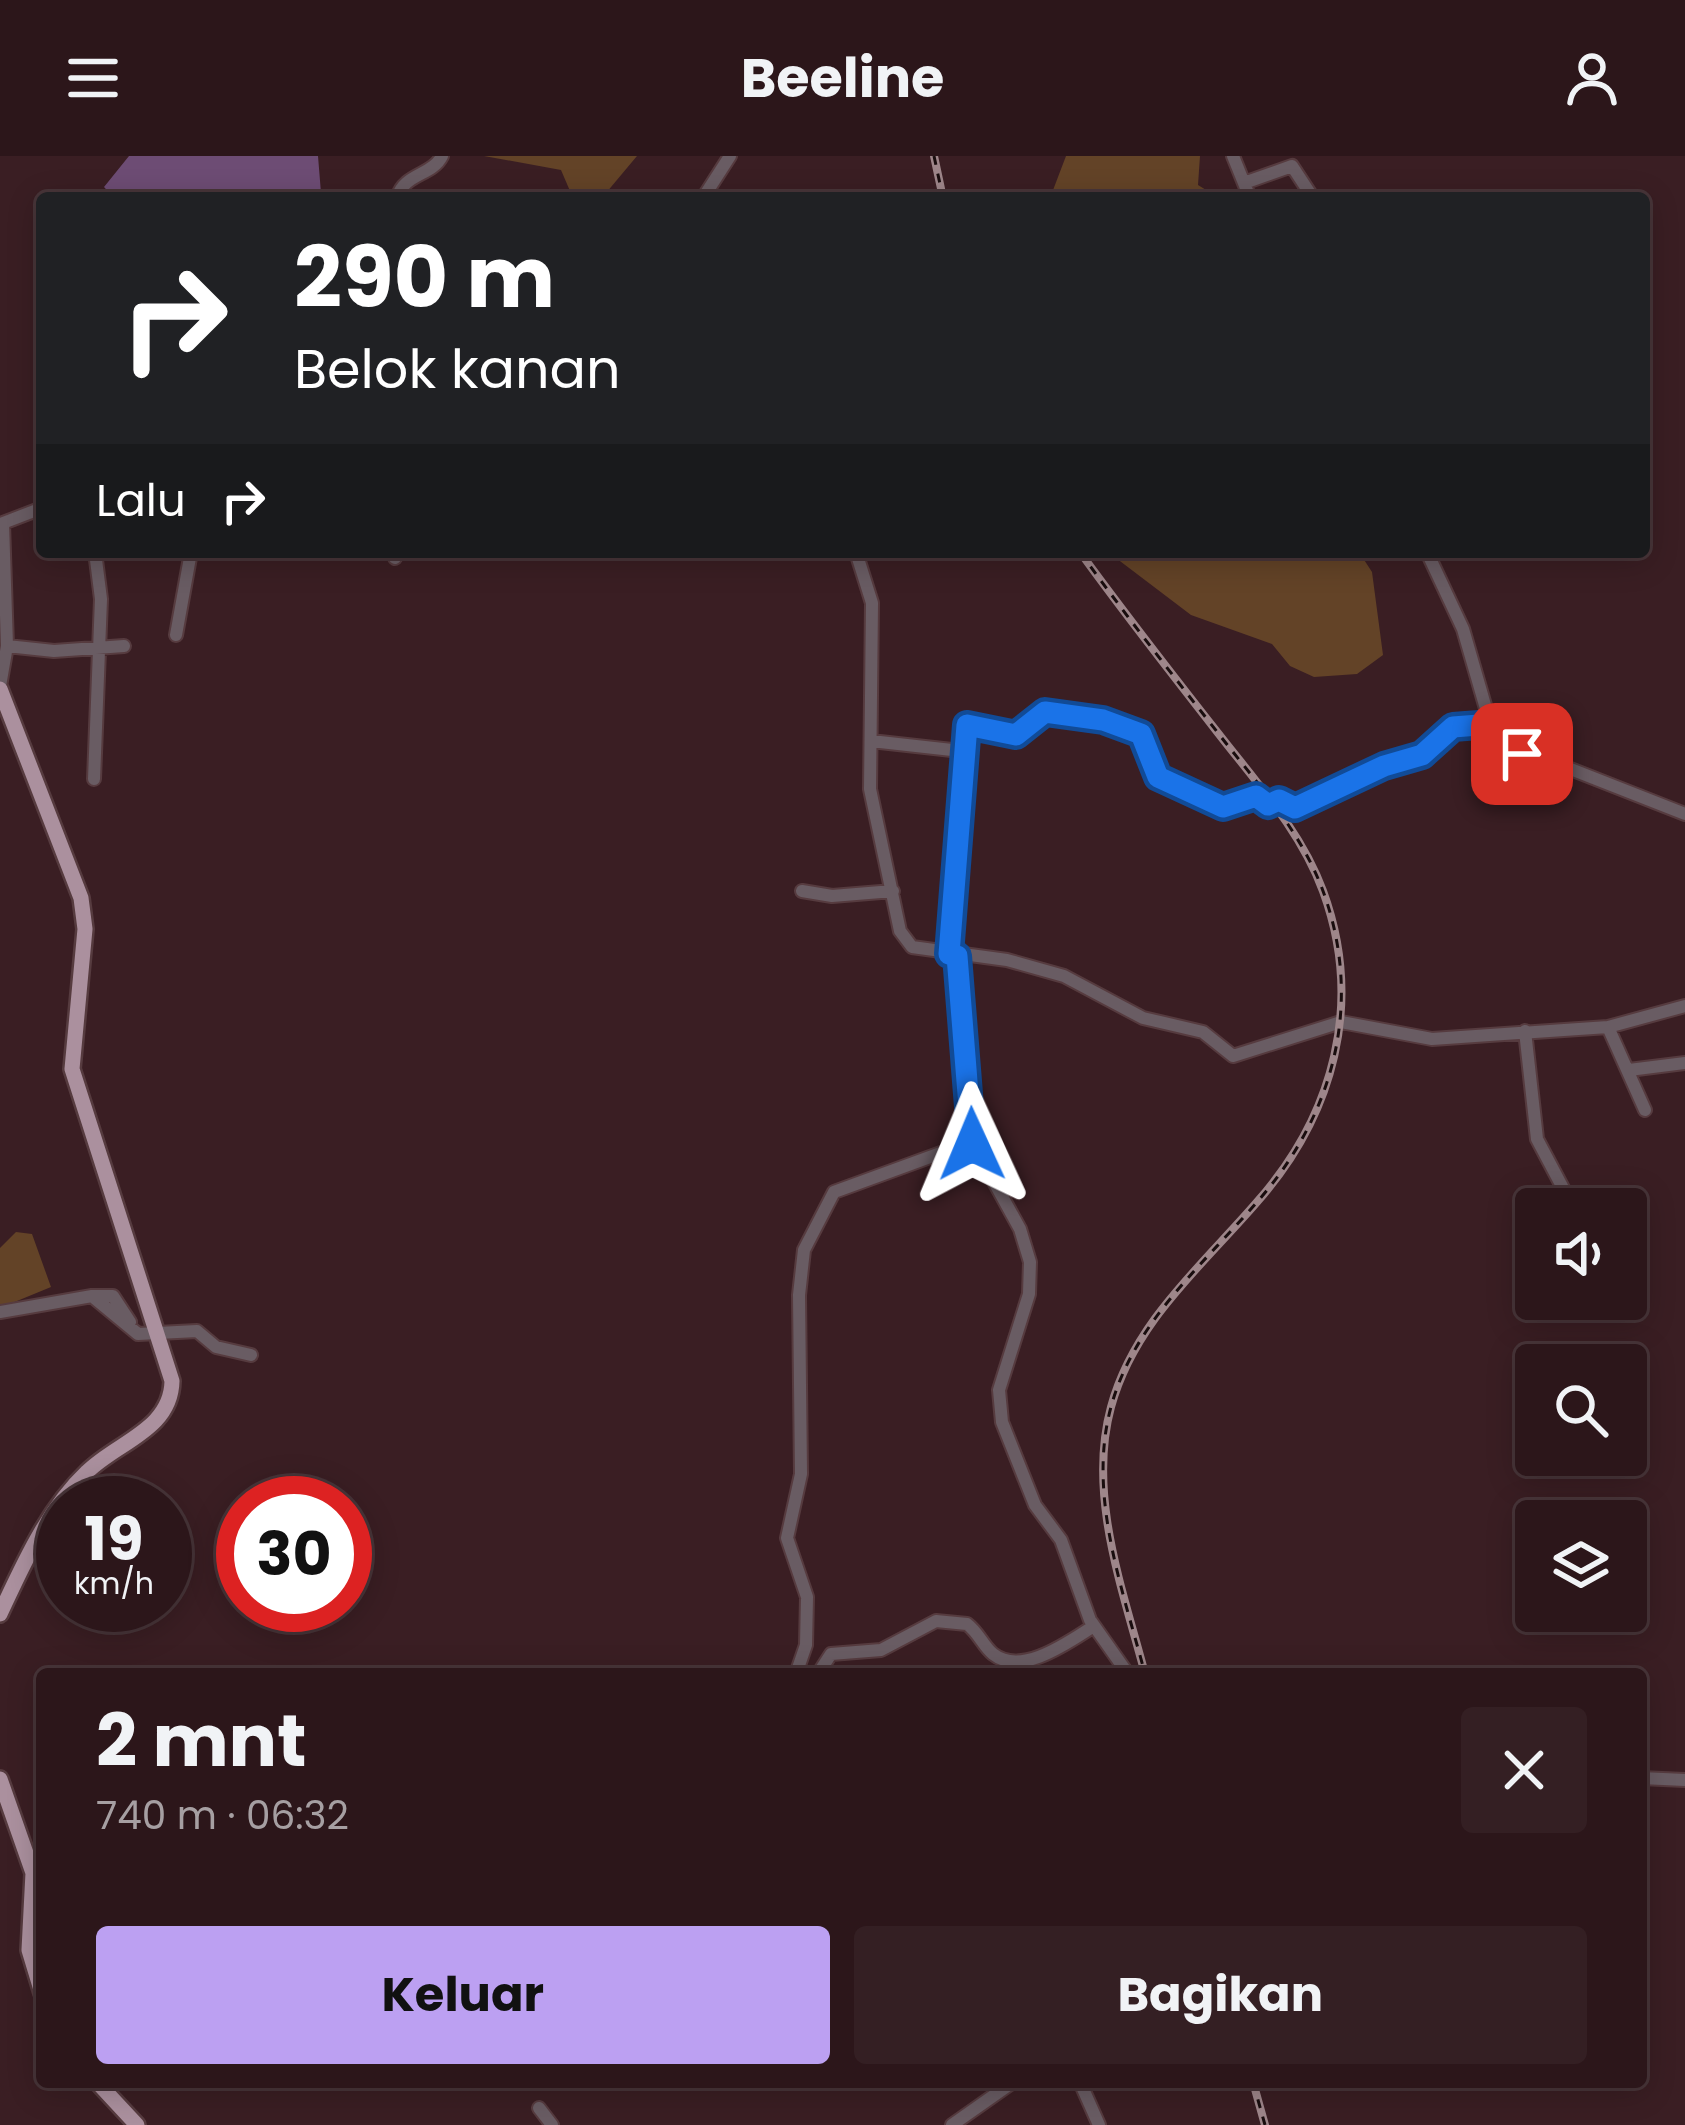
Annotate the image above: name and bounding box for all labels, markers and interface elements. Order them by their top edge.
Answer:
text: Beeline [741,40,944,116]
icon: menu [60,45,126,111]
icon: person [1559,45,1625,111]
text: 290 m [294,219,555,336]
icon: right [96,240,252,396]
text: Belok kanan [294,331,621,407]
icon: right [210,468,276,534]
text: Lalu [96,469,186,532]
pin [1471,703,1573,805]
icon: arrive [1489,721,1555,787]
position arrow [909,1081,1035,1207]
map controls [1515,1188,1647,1632]
button: sound [1515,1188,1647,1320]
button: search [1515,1344,1647,1476]
speed limit sign: 30 [216,1476,372,1632]
text: 19 [84,1497,144,1581]
button: layers [1515,1500,1647,1632]
text: km/h [74,1562,154,1605]
text: 2 mnt [96,1690,306,1791]
button: close [1461,1707,1587,1833]
text: 740 m · 06:32 [96,1788,349,1843]
button: Keluar [96,1926,830,2064]
button: Bagikan [854,1926,1587,2064]

